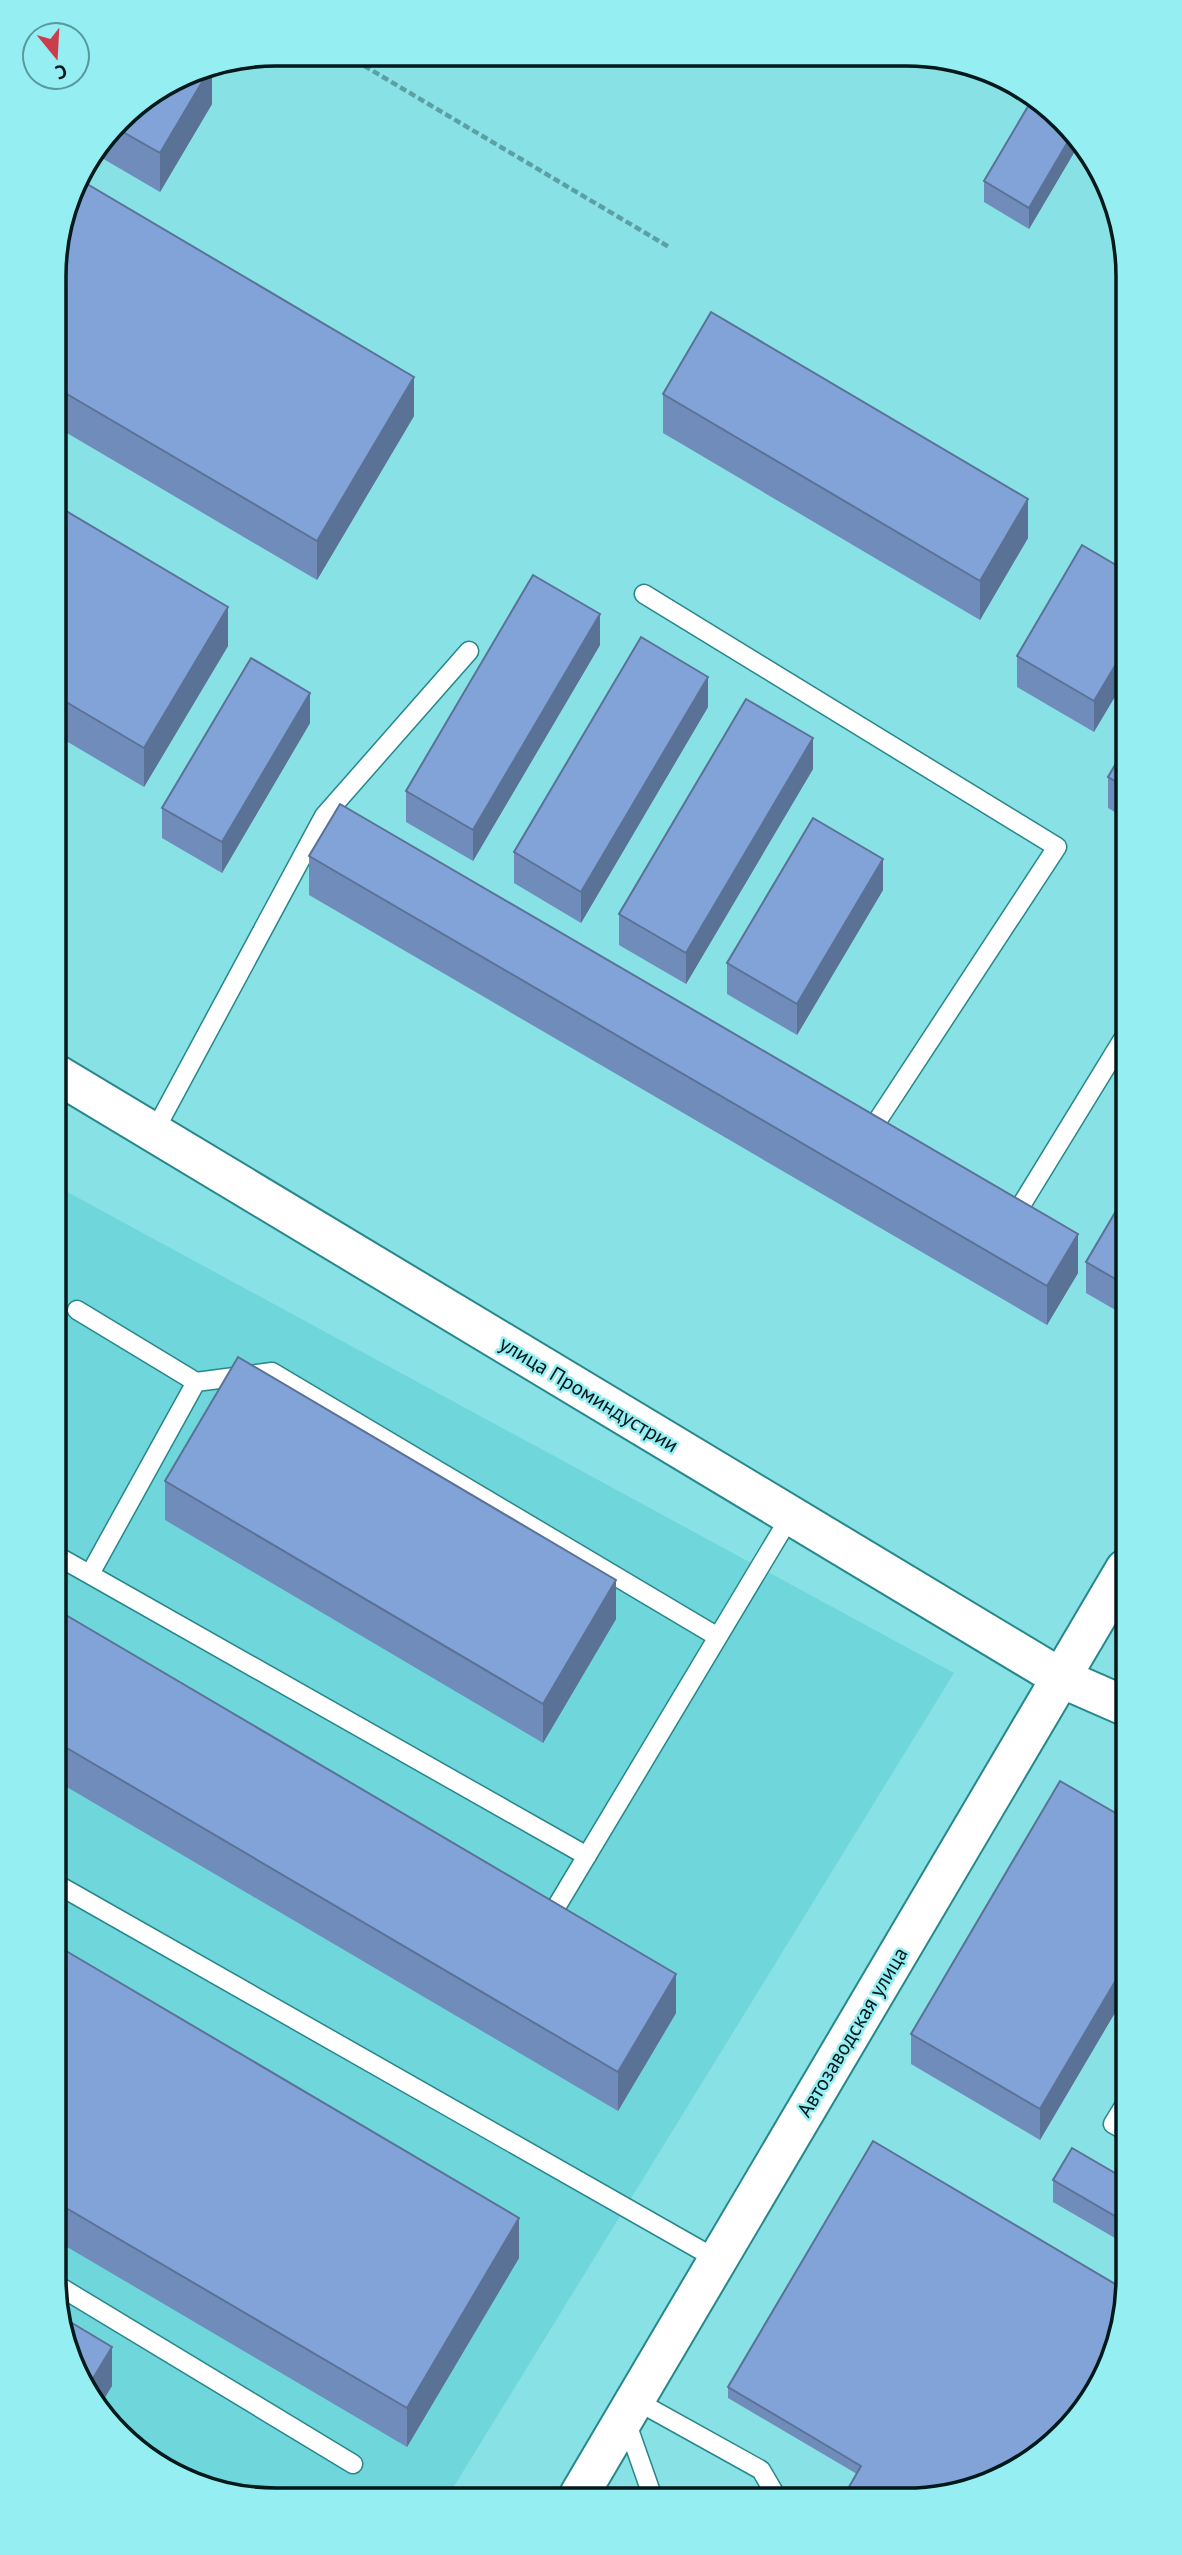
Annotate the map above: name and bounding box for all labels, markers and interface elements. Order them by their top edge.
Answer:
north arrow [21,21,91,91]
text: С [52,59,70,85]
street label: улица Проминдустрии [494,1330,684,1458]
street label: Автозаводская улица [791,1942,913,2122]

